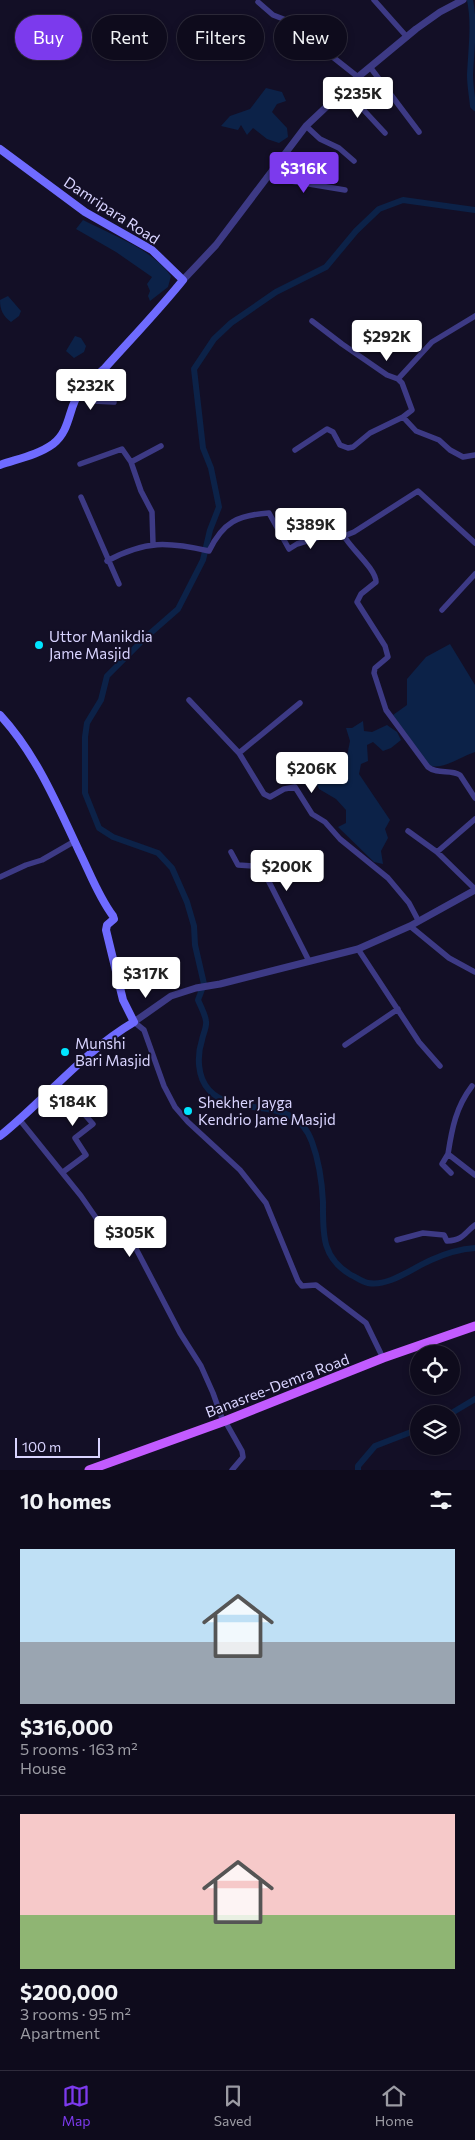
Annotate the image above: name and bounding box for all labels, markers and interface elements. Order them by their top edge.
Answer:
chip: Buy [15,15,82,60]
chip: Rent [92,15,167,60]
chip: Filters [177,15,264,60]
chip: New [274,15,347,60]
pin: $235K [323,76,393,119]
text: $235K [334,83,382,102]
pin: $316K [269,152,339,194]
text: $316K [281,158,327,177]
street label: Damripara Road [61,172,163,248]
pin: $292K [352,320,422,362]
text: $292K [363,326,411,345]
pin: $232K [56,368,126,411]
text: $232K [67,375,115,394]
pin: $389K [276,508,346,550]
text: $389K [286,514,336,533]
place label: Uttor Manikdia Jame Masjid [49,627,153,662]
marker: Uttor Manikdia Jame Masjid [33,639,45,651]
pin: $206K [277,752,347,794]
text: $206K [287,758,337,777]
pin: $200K [252,850,322,892]
text: $200K [262,856,312,875]
pin: $317K [111,956,181,999]
text: $317K [123,963,169,982]
place label: Munshi Bari Masjid [75,1034,150,1069]
marker: Munshi Bari Masjid [59,1046,71,1058]
pin: $184K [38,1084,108,1127]
text: $184K [49,1091,97,1110]
place label: Shekher Jayga Kendrio Jame Masjid [198,1093,336,1128]
marker: Shekher Jayga Kendrio Jame Masjid [182,1105,194,1117]
pin: $305K [95,1216,165,1258]
text: $305K [105,1222,155,1241]
map controls [410,1345,460,1455]
button: locate [410,1345,460,1395]
street label: Banasree-Demra Road [203,1349,351,1421]
button: layers [410,1405,460,1455]
scale bar [15,1435,100,1458]
text: 100 m [22,1438,61,1455]
icon: filters [427,1486,455,1514]
text: 10 homes [20,1488,111,1513]
icon: home [193,1581,283,1671]
text: $316,000 [20,1714,113,1739]
text: 5 rooms · 163 m² [20,1739,138,1758]
text: House [20,1758,66,1777]
icon: home [193,1847,283,1937]
text: $200,000 [20,1979,118,2004]
text: 3 rooms · 95 m² [20,2004,131,2023]
text: Apartment [20,2023,100,2042]
tab: Map [62,2082,91,2129]
tab: Saved [214,2082,252,2129]
tab: Home [375,2082,413,2129]

